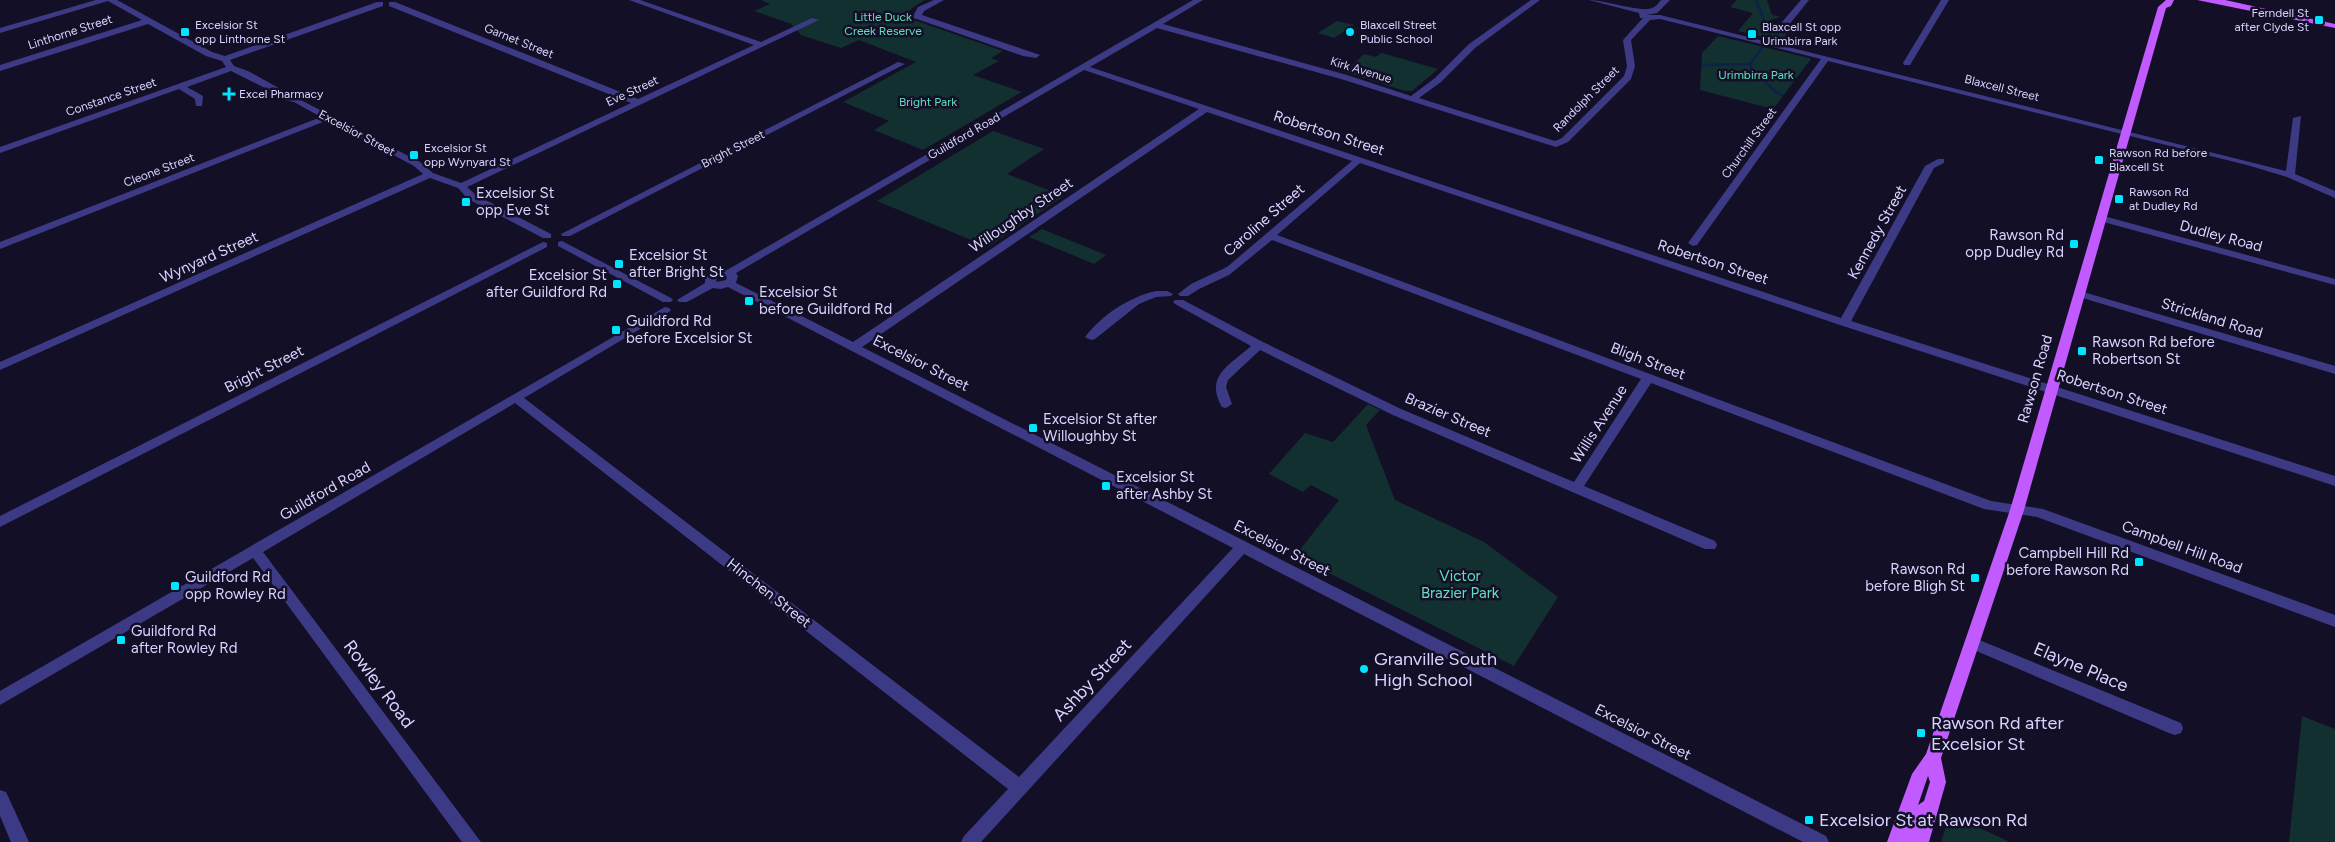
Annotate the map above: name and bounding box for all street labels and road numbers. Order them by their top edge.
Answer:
street label: Linthorne Street [26,12,114,52]
street label: Garnet Street [482,21,556,61]
street label: Kirk Avenue [1329,54,1394,86]
street label: Randolph Street [1550,63,1622,135]
street label: Blaxcell Street [1963,72,2041,104]
street label: Eve Street [604,73,661,109]
street label: Constance Street [64,75,159,119]
street label: Churchill Street [1719,105,1780,181]
street label: Excelsior Street [316,107,398,159]
street label: Robertson Street [1271,107,1387,160]
street label: Guildford Road [925,110,1003,162]
street label: Bright Street [699,127,767,171]
street label: Cleone Street [122,150,197,190]
street label: Willoughby Street [966,174,1076,256]
street label: Caroline Street [1220,180,1308,260]
street label: Kennedy Street [1844,182,1910,282]
street label: Dudley Road [2178,216,2264,256]
street label: Wynyard Street [157,227,261,287]
street label: Robertson Street [1655,236,1771,289]
street label: Strickland Road [2159,294,2265,342]
street label: Excelsior Street [870,331,972,395]
street label: Rawson Road [2014,333,2056,425]
street label: Bligh Street [1608,338,1688,384]
street label: Bright Street [221,341,307,397]
street label: Robertson Street [2054,366,2170,419]
street label: Willis Avenue [1567,382,1631,466]
street label: Brazier Street [1402,389,1494,441]
street label: Guildford Road [276,458,374,524]
street label: Excelsior Street [1231,516,1333,580]
street label: Campbell Hill Road [2119,517,2245,577]
street label: Hinchen Street [723,555,815,632]
street label: Ashby Street [1048,634,1136,726]
street label: Rowley Road [339,636,419,732]
street label: Elayne Place [2030,637,2132,697]
street label: Excelsior Street [1592,700,1694,764]

